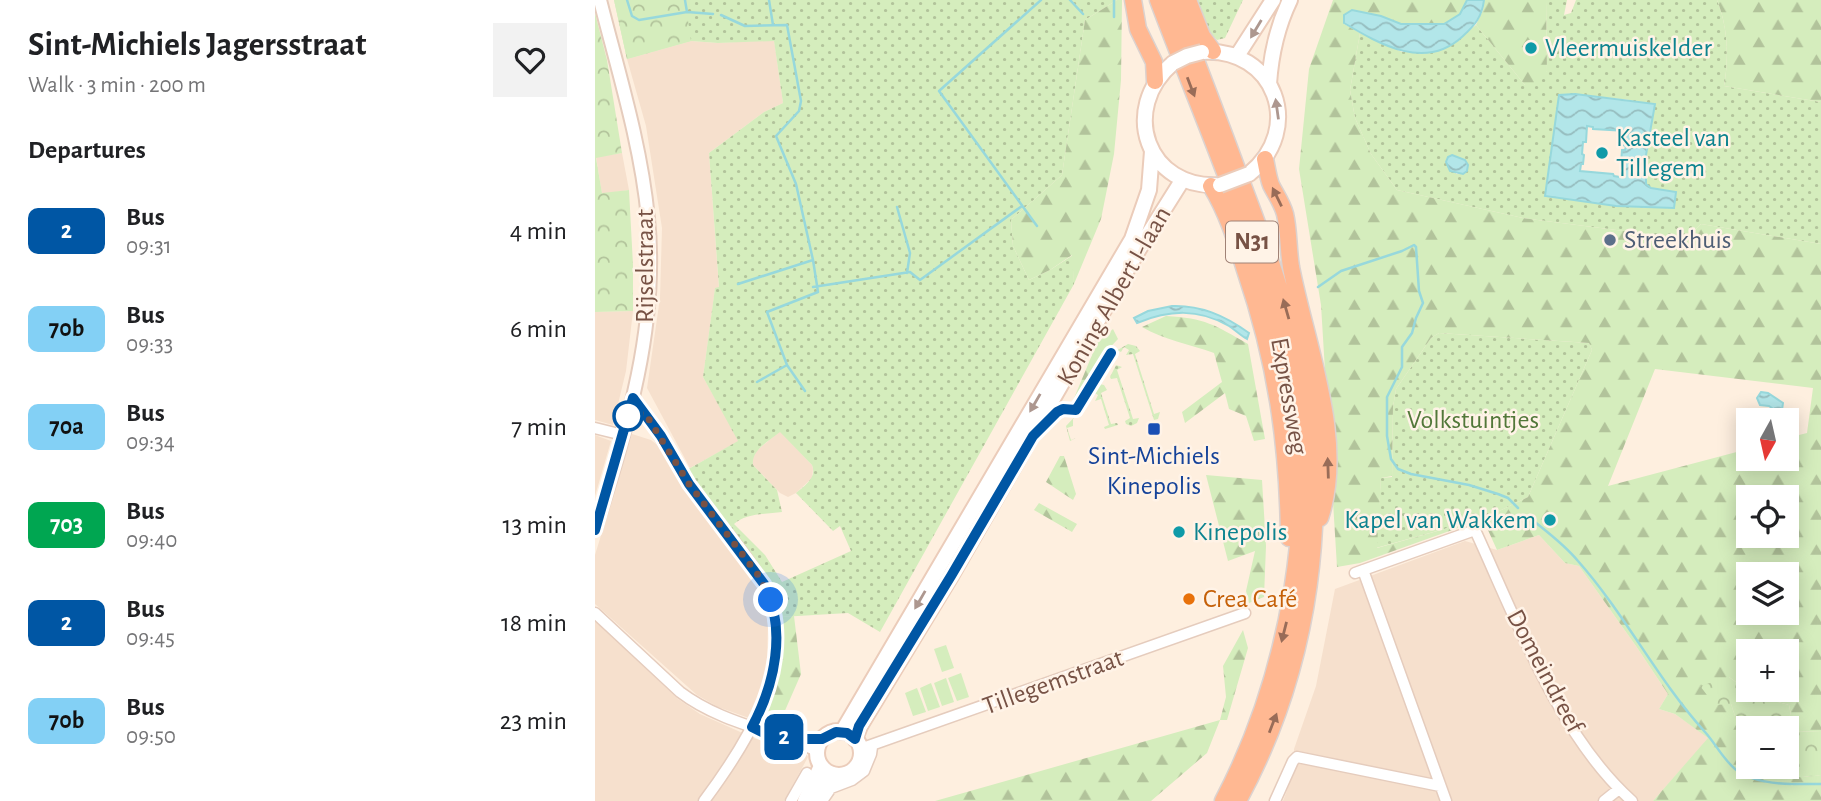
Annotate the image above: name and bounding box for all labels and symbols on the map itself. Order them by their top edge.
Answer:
one-way arrow [1249,19,1262,38]
place label: Vleermuiskelder [1545,35,1712,61]
marker: Vleermuiskelder [1523,40,1539,56]
one-way arrow [1185,76,1196,97]
one-way arrow [1271,98,1282,120]
place label: Kasteel van Tillegem [1616,125,1730,181]
marker: Kasteel van Tillegem [1594,145,1610,161]
one-way arrow [1272,187,1283,207]
street label: Koning Albert I-laan [1052,202,1176,390]
street label: Rijselstraat [632,209,658,323]
road number: N31 [1226,222,1278,262]
place label: Streekhuis [1624,227,1731,253]
marker: Streekhuis [1602,232,1618,248]
one-way arrow [1280,298,1290,319]
street label: Expressweg [1266,336,1312,457]
one-way arrow [1029,394,1041,413]
unlabelled marker [613,401,643,431]
park label: Volkstuintjes [1407,407,1539,433]
north arrow [1736,408,1799,471]
marker: Sint-Michiels Kinepolis [1146,421,1162,437]
place label: Sint-Michiels Kinepolis [1088,443,1220,499]
one-way arrow [1322,456,1333,478]
place label: Kapel van Wakkem [1344,507,1536,533]
marker: Kapel van Wakkem [1542,512,1558,528]
place label: Kinepolis [1193,519,1287,545]
marker: Kinepolis [1171,524,1187,540]
your location [753,582,788,617]
place label: Crea Café [1203,586,1297,612]
one-way arrow [914,590,926,609]
marker: Crea Café [1181,591,1197,607]
street label: Domeindreef [1502,605,1589,739]
one-way arrow [1278,621,1289,643]
street label: Tillegemstraat [979,645,1127,719]
one-way arrow [1268,712,1279,733]
line badge: 2 [761,714,807,760]

